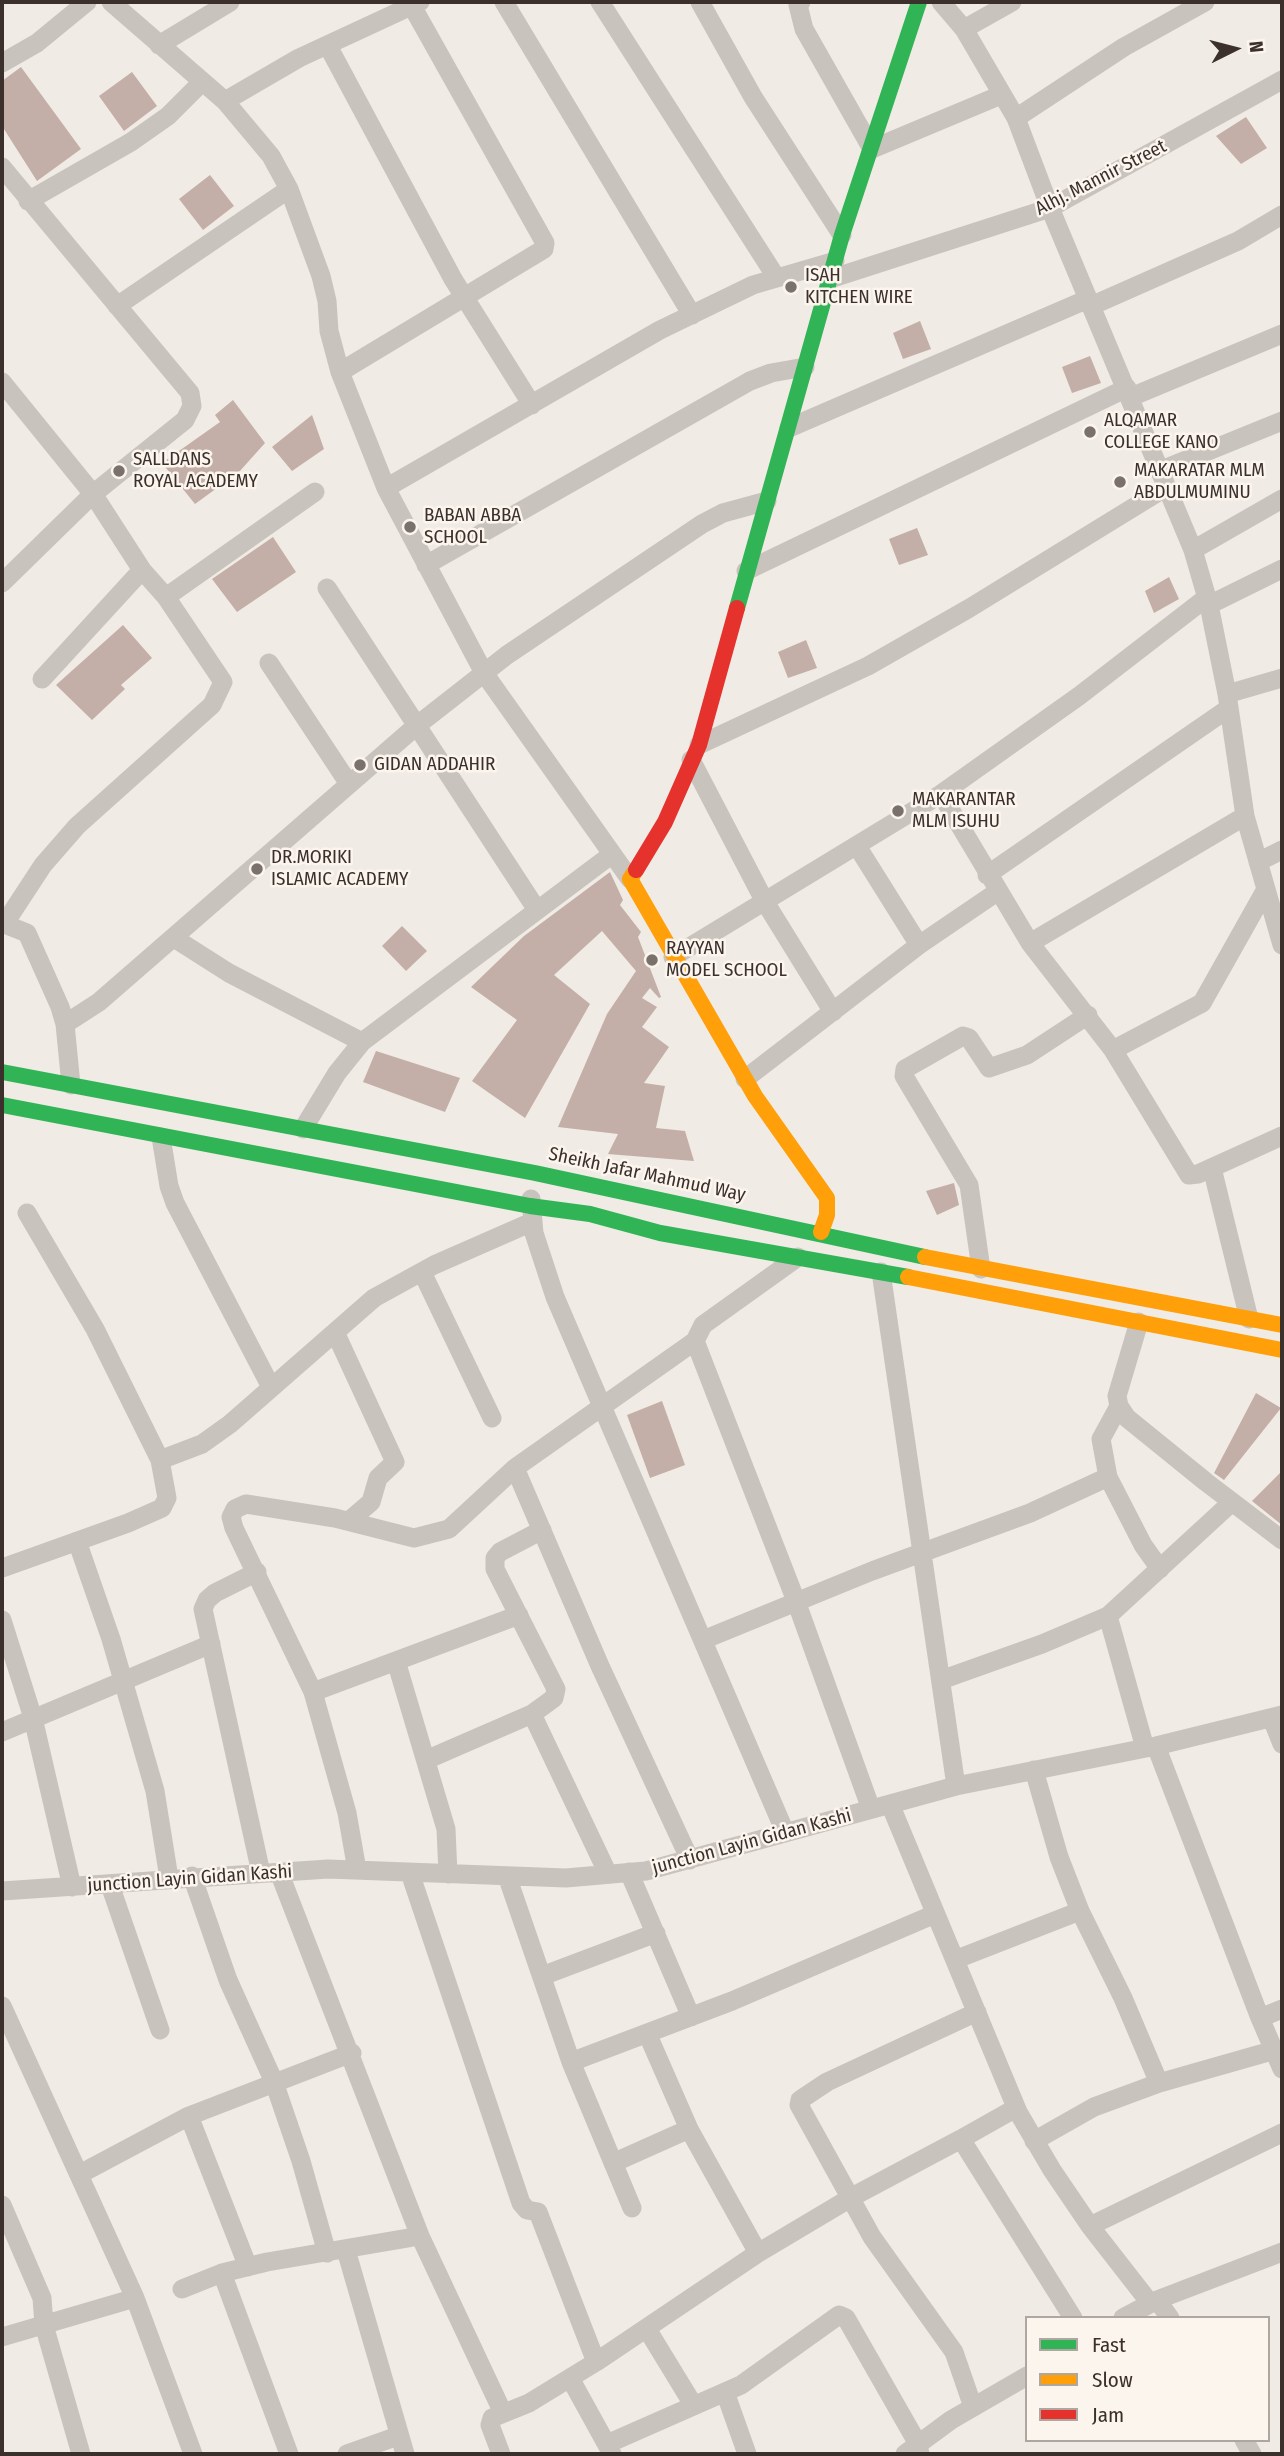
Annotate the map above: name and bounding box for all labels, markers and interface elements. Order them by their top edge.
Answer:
north arrow [1200,14,1270,84]
text: N [1244,40,1268,54]
street label: Alhj. Mannir Street [1032,135,1170,221]
place label: ISAH KITCHEN WIRE [805,265,913,309]
marker: ISAH KITCHEN WIRE [783,279,799,295]
place label: ALQAMAR COLLEGE KANO [1104,410,1218,454]
marker: ALQAMAR COLLEGE KANO [1082,424,1098,440]
place label: SALLDANS ROYAL ACADEMY [133,449,258,493]
place label: MAKARATAR MLM ABDULMUMINU [1134,460,1265,504]
marker: SALLDANS ROYAL ACADEMY [111,463,127,479]
marker: MAKARATAR MLM ABDULMUMINU [1112,474,1128,490]
place label: BABAN ABBA SCHOOL [424,505,521,549]
marker: BABAN ABBA SCHOOL [402,519,418,535]
place label: GIDAN ADDAHIR [374,754,495,776]
marker: GIDAN ADDAHIR [352,757,368,773]
place label: MAKARANTAR MLM ISUHU [912,789,1016,833]
marker: MAKARANTAR MLM ISUHU [890,803,906,819]
place label: DR.MORIKI ISLAMIC ACADEMY [271,847,408,891]
marker: DR.MORIKI ISLAMIC ACADEMY [249,861,265,877]
place label: RAYYAN MODEL SCHOOL [666,938,787,982]
marker: RAYYAN MODEL SCHOOL [644,952,660,968]
street label: Sheikh Jafar Mahmud Way [547,1143,747,1207]
street label: junction Layin Gidan Kashi [650,1804,854,1880]
street label: junction Layin Gidan Kashi [87,1860,293,1898]
legend [1025,2316,1270,2442]
text: Fast [1092,2332,1126,2358]
text: Slow [1092,2367,1133,2393]
text: Jam [1092,2402,1124,2428]

